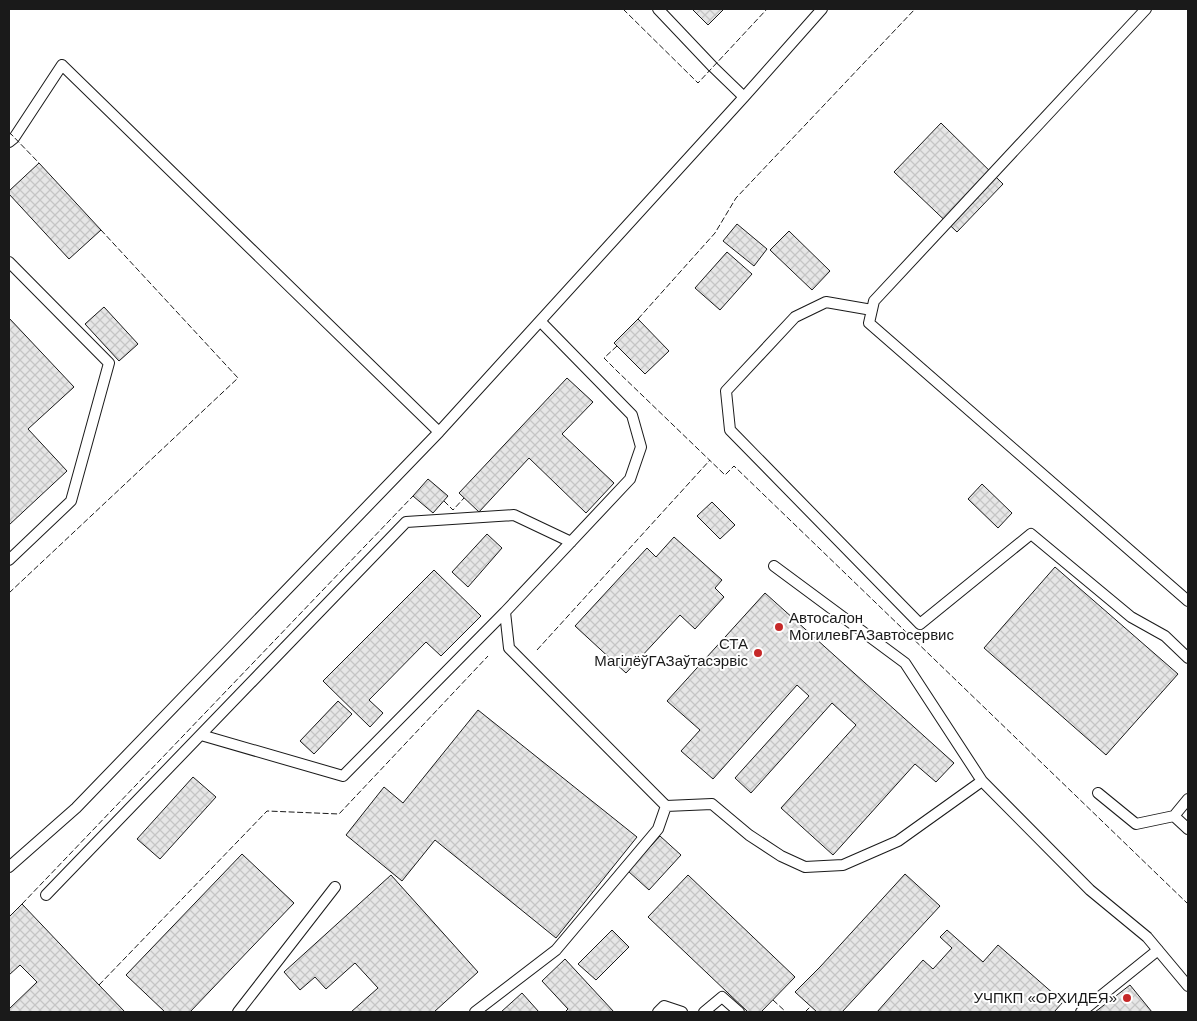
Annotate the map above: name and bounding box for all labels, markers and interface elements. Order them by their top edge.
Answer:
place label: Автосалон МогилевГАЗавтосервис [789,609,954,643]
marker: Автосалон МогилевГАЗавтосервис [773,621,785,633]
place label: СТА МагілёўГАЗаўтасэрвіс [594,635,748,669]
marker: СТА МагілёўГАЗаўтасэрвіс [752,647,764,659]
place label: УЧПКП «ОРХИДЕЯ» [974,989,1117,1006]
marker: УЧПКП «ОРХИДЕЯ» [1121,992,1133,1004]

